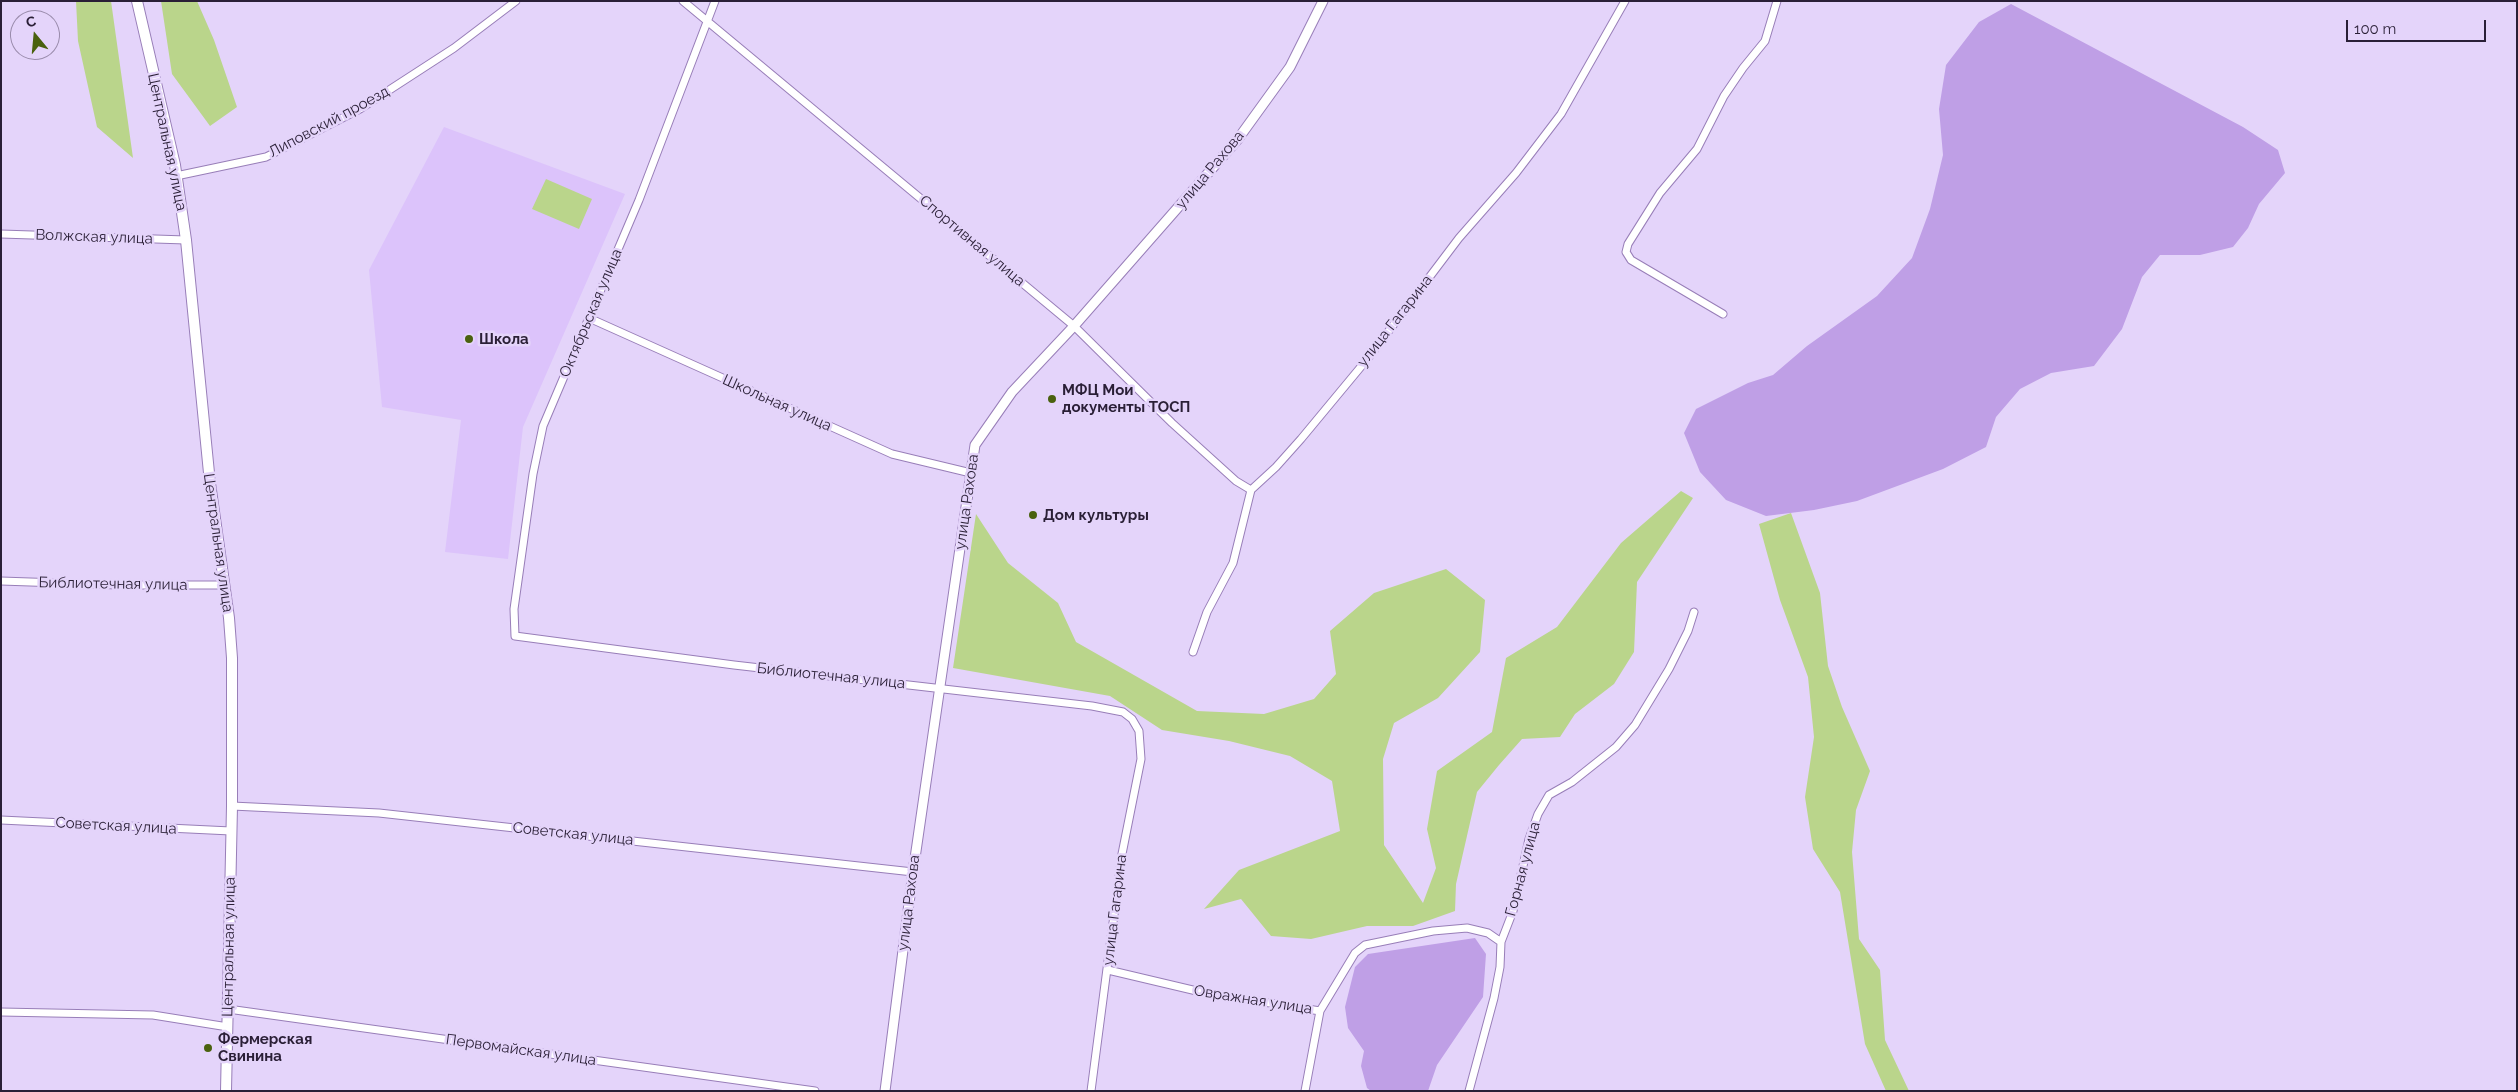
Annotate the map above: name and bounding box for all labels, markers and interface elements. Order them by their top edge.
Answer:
north arrow [10,10,60,60]
scale bar [2348,10,2488,42]
text: С [24,13,38,31]
text: 100 m [2354,20,2396,38]
street label: Центральная улица [144,72,190,212]
street label: Липовский проезд [266,83,392,161]
street label: улица Рахова [1172,127,1248,213]
street label: Спортивная улица [916,192,1028,290]
street label: Волжская улица [35,226,153,248]
street label: Октябрьская улица [556,246,626,380]
street label: улица Гагарина [1354,272,1436,370]
place label: Школа [479,330,529,348]
marker: Школа [463,333,475,345]
street label: Школьная улица [720,371,834,435]
place label: МФЦ Мои документы ТОСП [1062,381,1190,416]
marker: МФЦ Мои документы ТОСП [1046,393,1058,405]
street label: улица Рахова [951,453,983,551]
street label: Центральная улица [199,472,237,614]
place label: Дом культуры [1043,506,1149,524]
marker: Дом культуры [1027,509,1039,521]
street label: Библиотечная улица [38,574,188,594]
street label: Библиотечная улица [756,659,906,693]
street label: Советская улица [55,814,177,838]
street label: Советская улица [512,819,634,849]
street label: Горная улица [1502,820,1544,918]
street label: улица Рахова [894,854,924,952]
street label: улица Гагарина [1099,854,1131,966]
street label: Центральная улица [219,877,239,1017]
street label: Овражная улица [1193,982,1313,1018]
place label: Фермерская Свинина [218,1030,312,1065]
street label: Первомайская улица [445,1031,597,1069]
marker: Фермерская Свинина [202,1042,214,1054]

